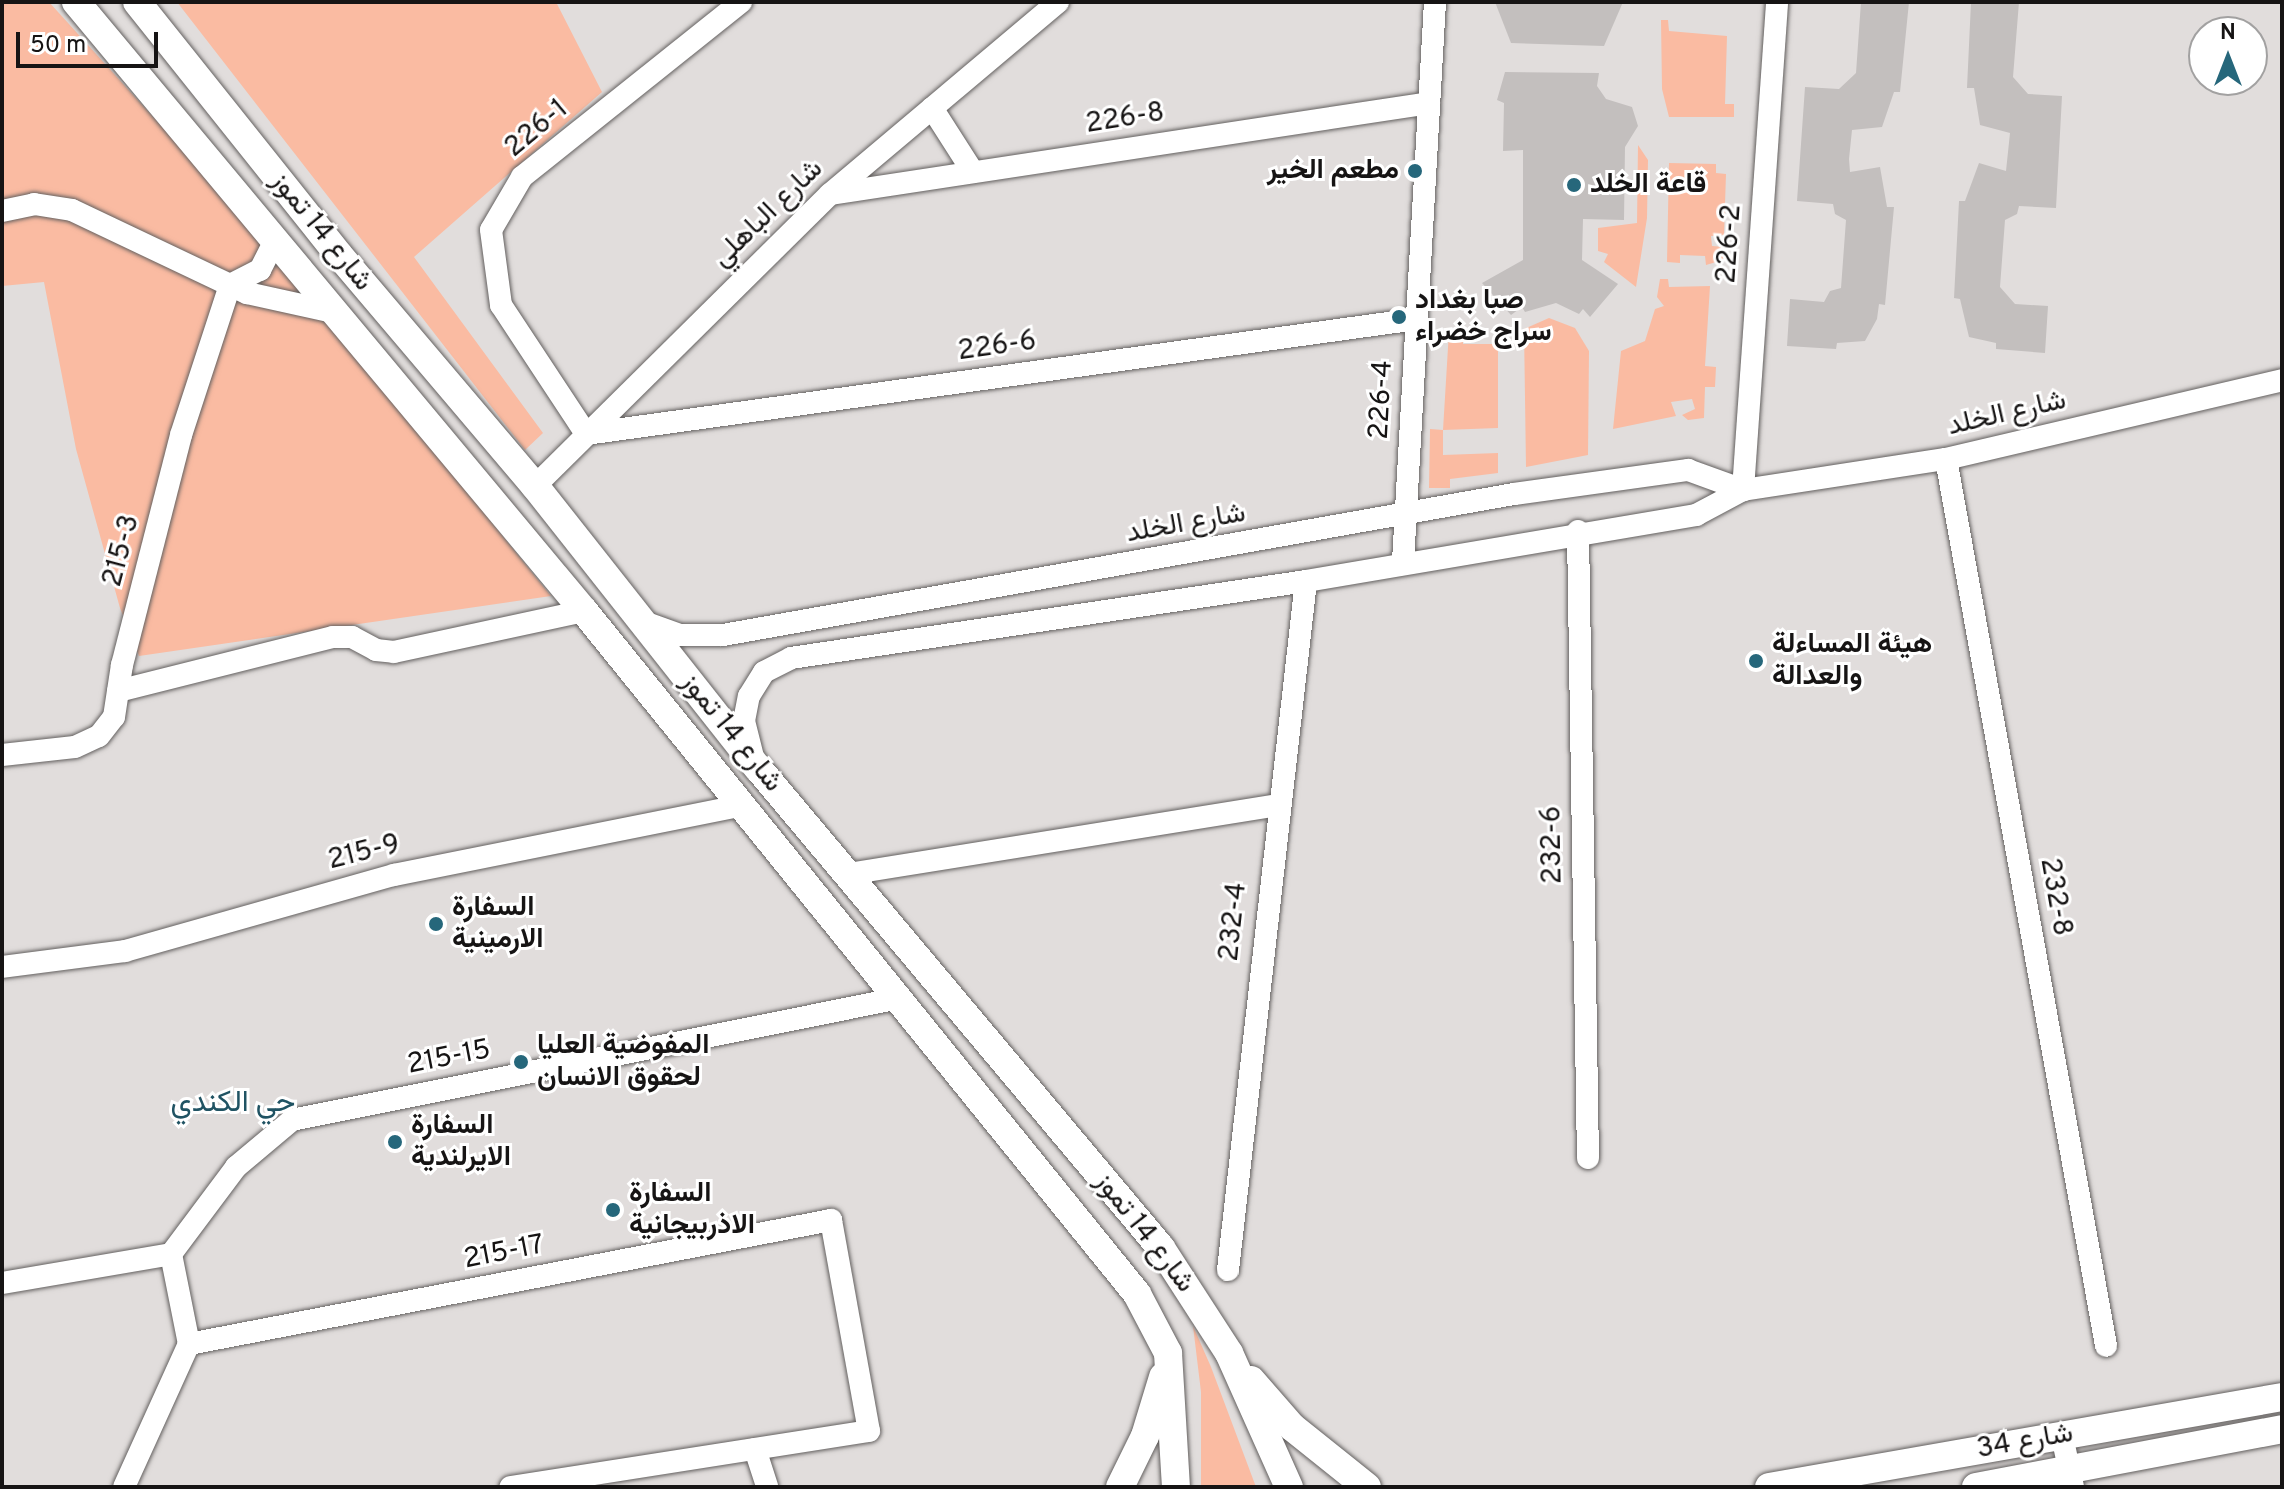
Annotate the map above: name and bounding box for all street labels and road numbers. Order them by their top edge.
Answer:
street label: 226-1 [498,93,576,165]
street label: 226-8 [1083,96,1167,142]
street label: شارع الباهلي [706,153,830,275]
street label: شارع 14 تموز [263,166,379,298]
street label: 226-2 [1710,203,1750,285]
street label: 226-6 [956,325,1038,369]
street label: 226-4 [1363,359,1401,441]
street label: شارع الخلد [1945,384,2069,444]
street label: شارع الخلد [1124,497,1248,551]
street label: 215-3 [96,511,148,591]
street label: شارع 14 تموز [673,667,789,799]
street label: 232-6 [1536,805,1570,885]
street label: 215-9 [325,828,403,878]
street label: 232-8 [2032,855,2078,939]
street label: 232-4 [1213,881,1255,963]
street label: 215-15 [405,1033,493,1083]
street label: شارع 14 تموز [1087,1166,1201,1300]
street label: 215-17 [461,1229,547,1277]
street label: شارع 34 [1974,1417,2076,1467]

